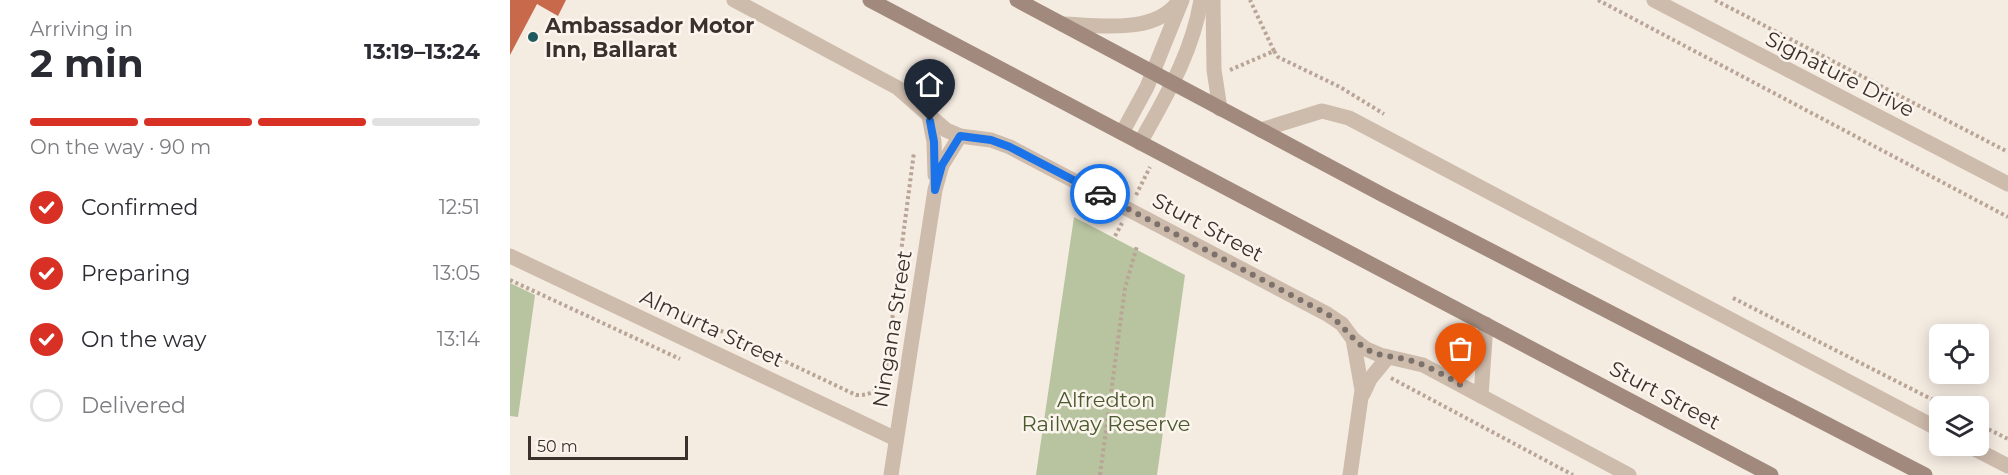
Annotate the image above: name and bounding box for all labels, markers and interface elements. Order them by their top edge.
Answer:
place label: Ambassador Motor Inn, Ballarat [544,13,754,62]
text: Arriving in [30,17,133,41]
street label: Signature Drive [1761,26,1919,122]
marker: Ambassador Motor Inn, Ballarat [526,30,540,44]
text: 13:19–13:24 [364,38,480,65]
text: 2 min [30,39,144,87]
pin [904,59,955,121]
icon: home [913,68,946,101]
text: On the way · 90 m [30,135,211,159]
courier [1070,164,1130,224]
icon: car [1084,178,1117,211]
street label: Sturt Street [1148,187,1268,267]
icon: check [30,191,63,224]
text: Confirmed [81,194,198,221]
text: 12:51 [439,195,480,219]
street label: Ningana Street [867,248,917,410]
icon: check [30,257,63,290]
text: Preparing [81,260,190,287]
text: 13:05 [433,261,480,285]
street label: Almurta Street [636,284,788,372]
icon: check [30,323,63,356]
pin [1435,323,1486,385]
map controls [1929,324,1989,456]
button: locate [1929,324,1989,384]
text: On the way [81,326,206,353]
text: 13:14 [437,327,480,351]
icon: bag [1444,332,1477,365]
street label: Sturt Street [1605,355,1725,435]
park label: Alfredton Railway Reserve [1022,387,1190,436]
text: Delivered [81,392,186,419]
button: layers [1929,396,1989,456]
scale bar [528,433,688,460]
text: 50 m [537,437,578,456]

